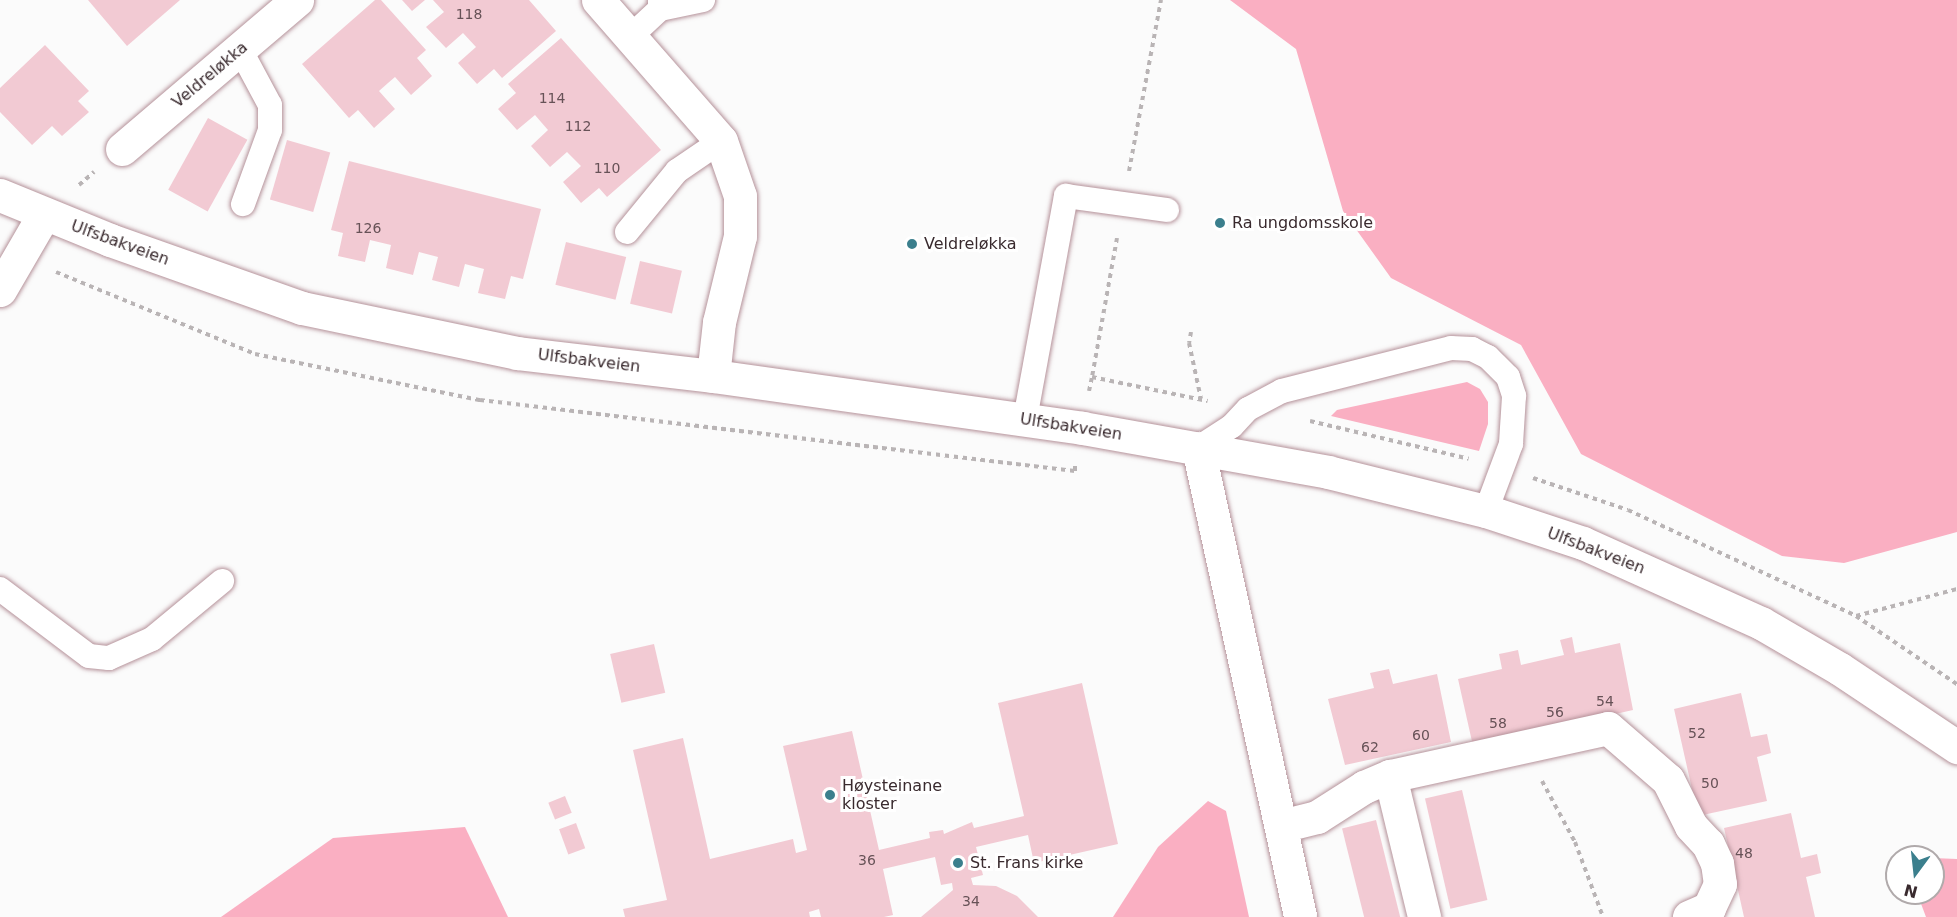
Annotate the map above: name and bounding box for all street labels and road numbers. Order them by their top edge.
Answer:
street label: Veldreløkka [168,38,252,112]
street label: Ulfsbakveien [68,216,172,270]
street label: Ulfsbakveien [537,345,641,377]
street label: Ulfsbakveien [1019,409,1123,445]
street label: Ulfsbakveien [1544,524,1648,578]

